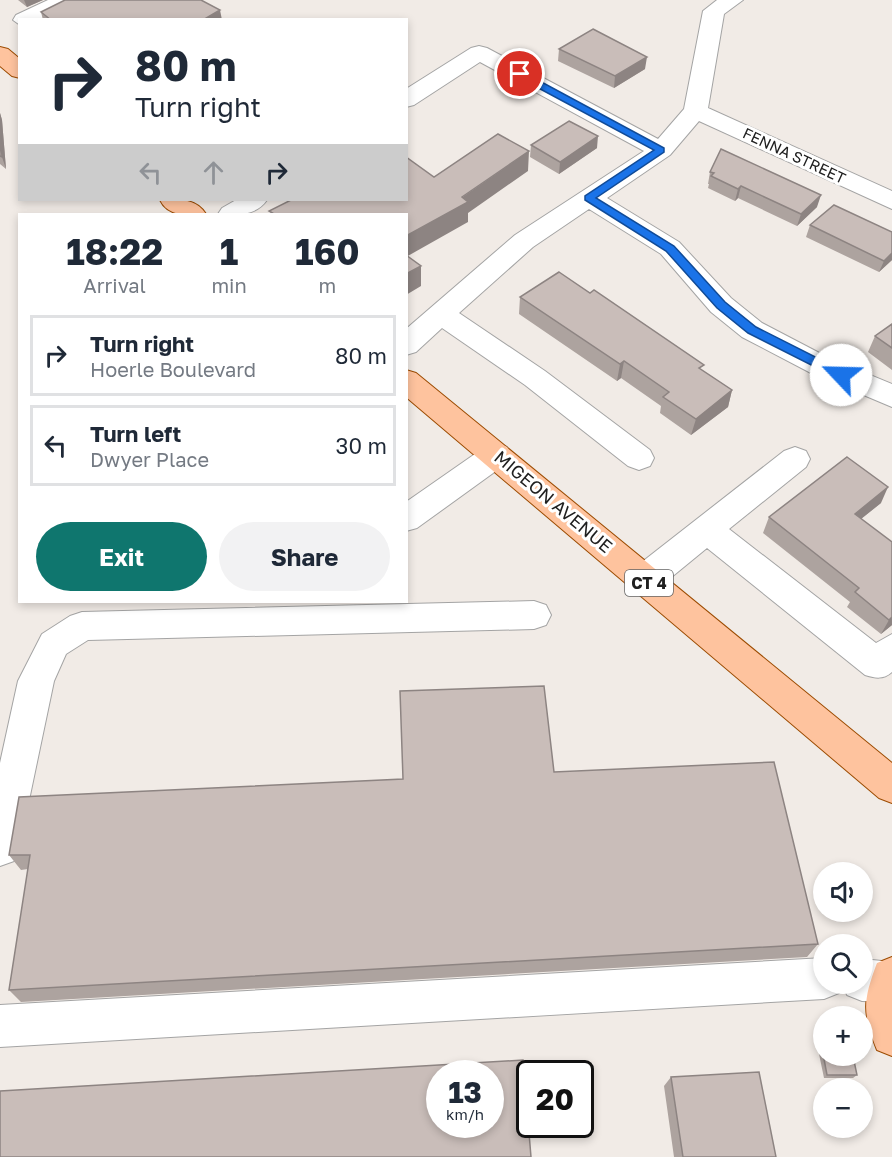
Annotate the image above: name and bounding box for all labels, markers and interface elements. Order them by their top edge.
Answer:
text: 80 m [135,40,236,90]
icon: right [36,42,114,120]
pin [494,48,545,99]
icon: arrive [503,57,536,90]
text: Turn right [135,91,261,123]
street label: FENNA STREET [740,123,849,187]
icon: left [134,156,167,189]
icon: ahead [197,156,230,189]
icon: right [260,156,293,189]
text: 18:22 [66,230,163,273]
text: 1 [220,230,238,273]
text: 160 [295,230,360,273]
text: Arrival [83,273,146,297]
text: min [211,273,247,297]
text: m [319,273,336,297]
text: Turn right [90,330,194,357]
icon: right [39,339,72,372]
text: 80 m [335,342,387,369]
position arrow [809,343,873,407]
text: Hoerle Boulevard [90,357,256,381]
text: Turn left [90,420,181,447]
icon: left [39,429,72,462]
text: 30 m [336,432,387,459]
street label: MIGEON AVENUE [490,445,617,557]
text: Dwyer Place [90,447,209,471]
button: Exit [36,522,207,591]
button: Share [219,522,390,591]
road number: CT 4 [625,570,673,596]
map controls [813,862,873,1138]
button: sound [813,862,873,922]
button: search [813,934,873,994]
button: + [813,1006,873,1066]
speed limit sign: 20 [516,1060,594,1138]
text: 13 [448,1074,482,1110]
button: − [813,1078,873,1138]
text: km/h [446,1105,484,1123]

